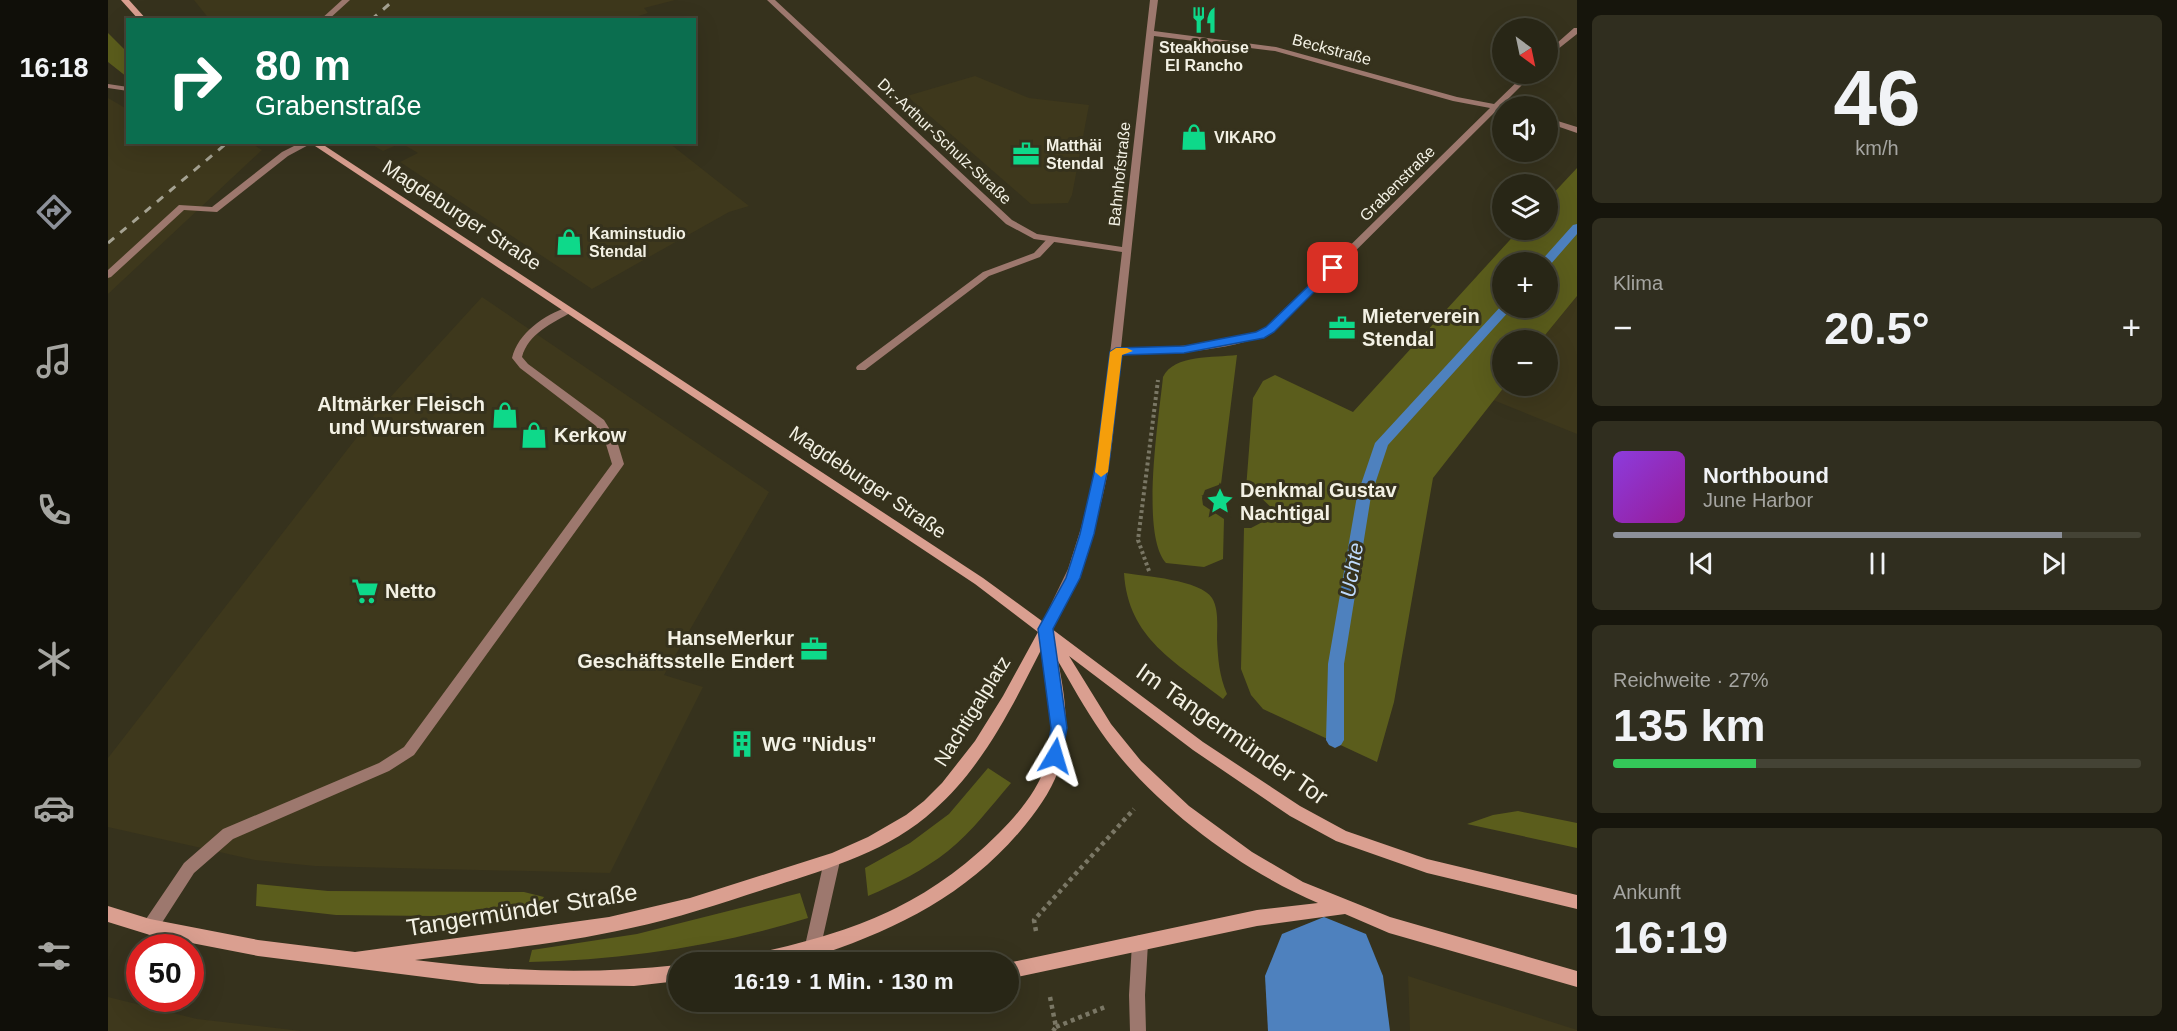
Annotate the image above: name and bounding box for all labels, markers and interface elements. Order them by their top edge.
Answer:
restaurant icon: Steakhouse El Rancho [1189,5,1219,35]
north arrow [1492,18,1558,84]
map controls [1492,18,1558,396]
street label: Beckstraße [1291,31,1373,68]
place label: Steakhouse El Rancho [1159,39,1249,74]
icon: right [156,42,234,120]
text: 80 m [255,42,351,89]
text: 16:18 [19,53,89,83]
text: 46 [1834,54,1920,142]
street label: Dr.-Arthur-Schulz-Straße [874,75,1015,208]
text: Grabenstraße [255,91,422,121]
button: sound [1492,96,1558,162]
street label: Bahnhofstraße [1106,121,1133,227]
shop icon: VIKARO [1179,122,1209,152]
place label: VIKARO [1214,129,1276,146]
place label: Matthäi Stendal [1046,137,1104,172]
text: km/h [1855,137,1899,159]
office icon: Matthäi Stendal [1011,139,1041,169]
street label: Grabenstraße [1356,142,1438,224]
street label: Magdeburger Straße [379,156,545,274]
button: layers [1492,174,1558,240]
icon: directions [33,191,75,233]
place label: Kaminstudio Stendal [589,225,686,260]
shop icon: Kaminstudio Stendal [554,227,584,257]
pin [1307,242,1358,293]
icon: arrive [1316,251,1349,284]
button: + [1492,252,1558,318]
text: Klima [1613,272,1663,294]
text: 20.5° [1824,303,1930,354]
place label: Mieterverein Stendal [1362,305,1480,350]
text: − [1613,309,1632,346]
text: + [2122,309,2141,346]
office icon: Mieterverein Stendal [1327,313,1357,343]
button: − [1492,330,1558,396]
icon: music [33,340,75,382]
place label: Altmärker Fleisch und Wurstwaren [317,393,485,438]
shop icon: Altmärker Fleisch und Wurstwaren [490,400,520,430]
shop icon: Kerkow [519,420,549,450]
street label: Magdeburger Straße [785,421,951,543]
place label: Kerkow [554,424,627,446]
text: Northbound [1703,463,1829,488]
place label: Denkmal Gustav Nachtigal [1240,479,1398,524]
place icon: Denkmal Gustav Nachtigal [1205,486,1235,516]
icon: phone [33,489,75,531]
text: June Harbor [1703,489,1813,511]
water label: Uchte [1336,541,1367,599]
icon: previous [1685,547,1718,580]
icon: pause [1861,547,1894,580]
icon: next [2037,547,2070,580]
supermarket icon: Netto [350,576,380,606]
place label: Netto [385,580,436,602]
place label: HanseMerkur Geschäftsstelle Endert [577,627,794,672]
office icon: HanseMerkur Geschäftsstelle Endert [799,634,829,664]
icon: climate [33,638,75,680]
street label: Nachtigalplatz [929,652,1015,770]
street label: Im Tangermünder Tor [1131,657,1333,810]
text: Reichweite · 27% [1613,669,1769,691]
text: 135 km [1613,700,1766,751]
position arrow [1023,724,1087,788]
building icon: WG "Nidus" [727,729,757,759]
place label: WG "Nidus" [762,733,877,755]
icon: car [33,787,75,829]
street label: Tangermünder Straße [405,878,639,941]
text: Ankunft [1613,881,1681,903]
text: 16:19 [1613,912,1728,963]
speed limit sign: 50 [126,934,204,1012]
icon: filters [33,935,75,977]
text: 16:19 · 1 Min. · 130 m [733,969,954,994]

